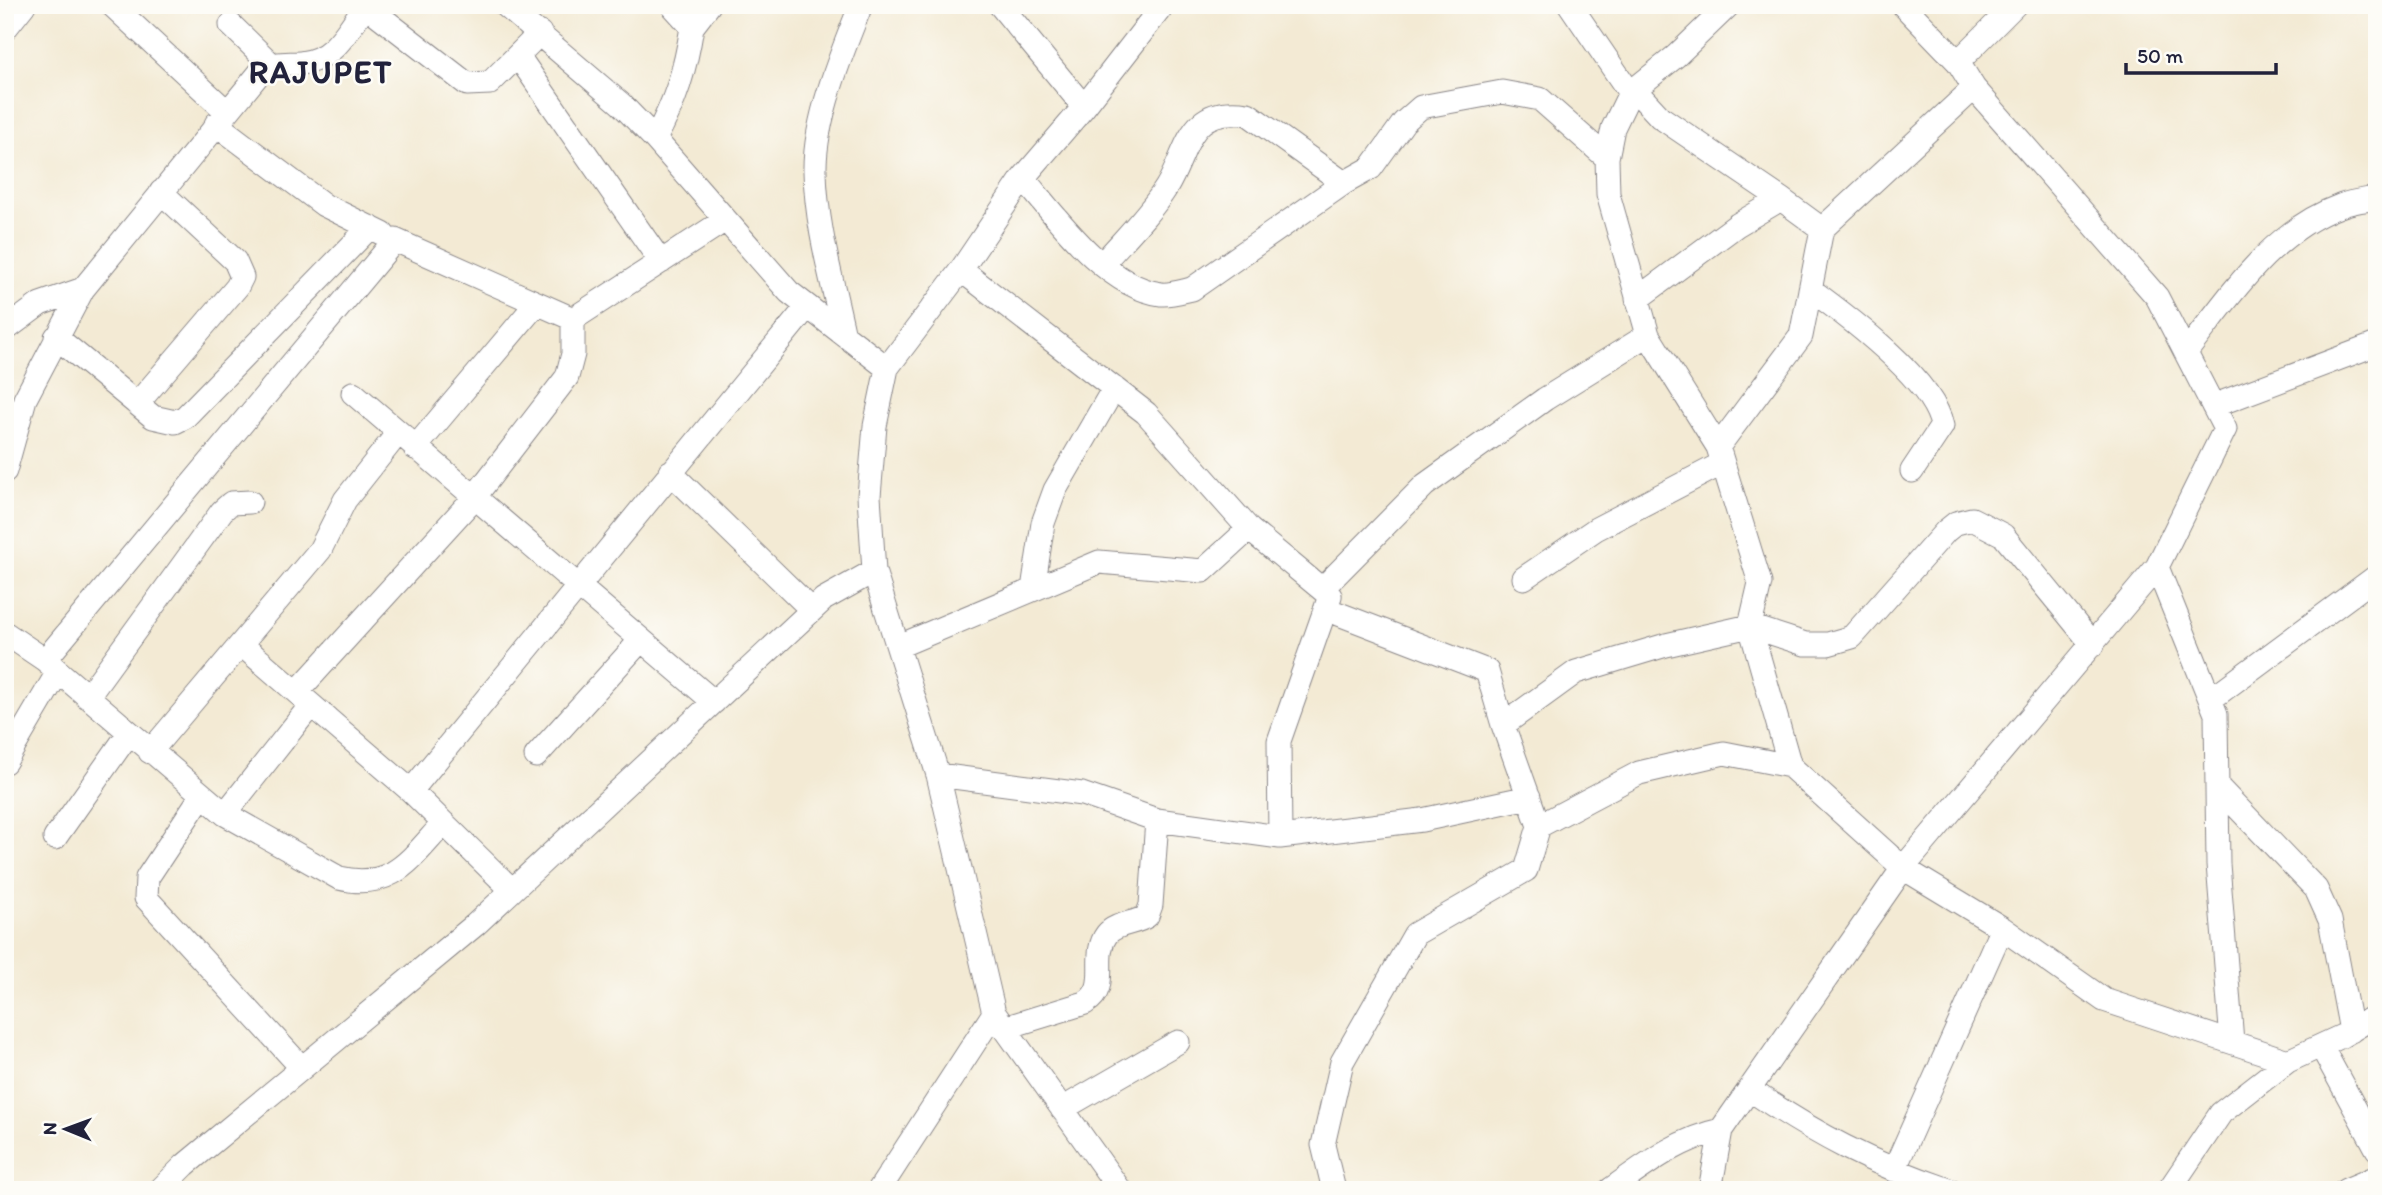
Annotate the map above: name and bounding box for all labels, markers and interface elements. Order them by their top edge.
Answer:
scale bar [2126,32,2277,76]
text: 50 m [2137,43,2184,68]
district label: RAJUPET [249,53,393,91]
north arrow [32,1094,102,1164]
text: N [38,1122,61,1135]

